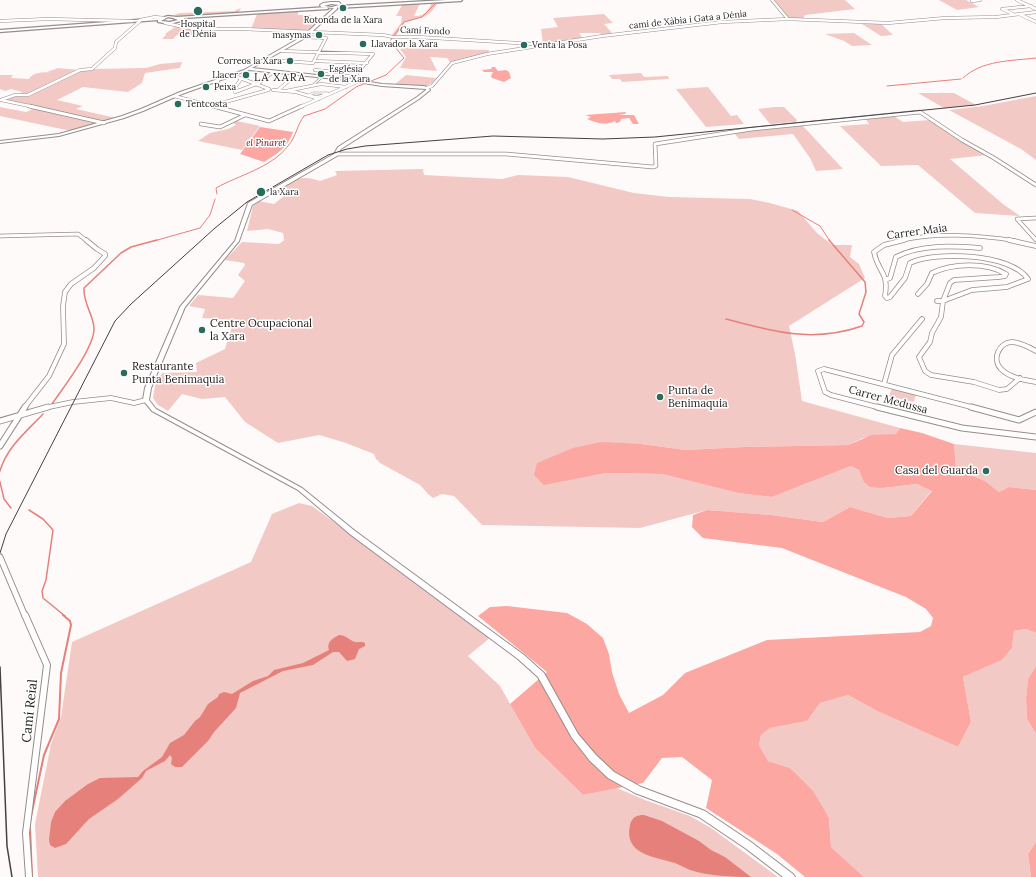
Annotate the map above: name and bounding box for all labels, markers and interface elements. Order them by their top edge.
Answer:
marker: Rotonda de la Xara [338,3,348,13]
marker: Hospital de Dénia [192,5,204,17]
street label: camí de Xàbia i Gata a Dénia [629,8,747,32]
place label: Rotonda de la Xara [304,15,382,25]
place label: Hospital de Dénia [180,19,216,40]
street label: Camí Fondo [400,25,450,37]
place label: masymas [273,30,311,40]
marker: masymas [314,30,324,40]
marker: Llavador la Xara [358,39,368,49]
place label: Llavador la Xara [371,39,438,49]
marker: Venta la Posa [519,40,529,50]
place label: Venta la Posa [532,40,587,50]
place label: Correos la Xara [217,56,282,66]
marker: Correos la Xara [285,56,295,66]
place label: Església de la Xara [329,64,370,85]
marker: Església de la Xara [316,69,326,79]
place label: Llacer [212,70,238,80]
marker: Llacer [241,70,251,80]
district label: LA XARA [254,71,306,85]
marker: Peixa [201,82,211,92]
place label: Peixa [214,82,236,92]
marker: Tentcosta [173,99,183,109]
place label: Tentcosta [186,99,227,109]
park label: el Pinaret [246,138,286,148]
marker: la Xara [255,186,267,198]
place label: la Xara [270,187,299,197]
street label: Carrer Maia [886,221,948,243]
place label: Centre Ocupacional la Xara [210,317,312,343]
marker: Centre Ocupacional la Xara [197,325,207,335]
place label: Restaurante Punta Benimaquia [132,360,224,386]
marker: Restaurante Punta Benimaquia [119,368,129,378]
street label: Carrer Medussa [847,383,929,417]
place label: Punta de Benimaquia [668,384,728,410]
marker: Punta de Benimaquia [655,392,665,402]
place label: Casa del Guarda [895,464,978,478]
marker: Casa del Guarda [981,466,991,476]
street label: Camí Reial [19,679,41,743]

